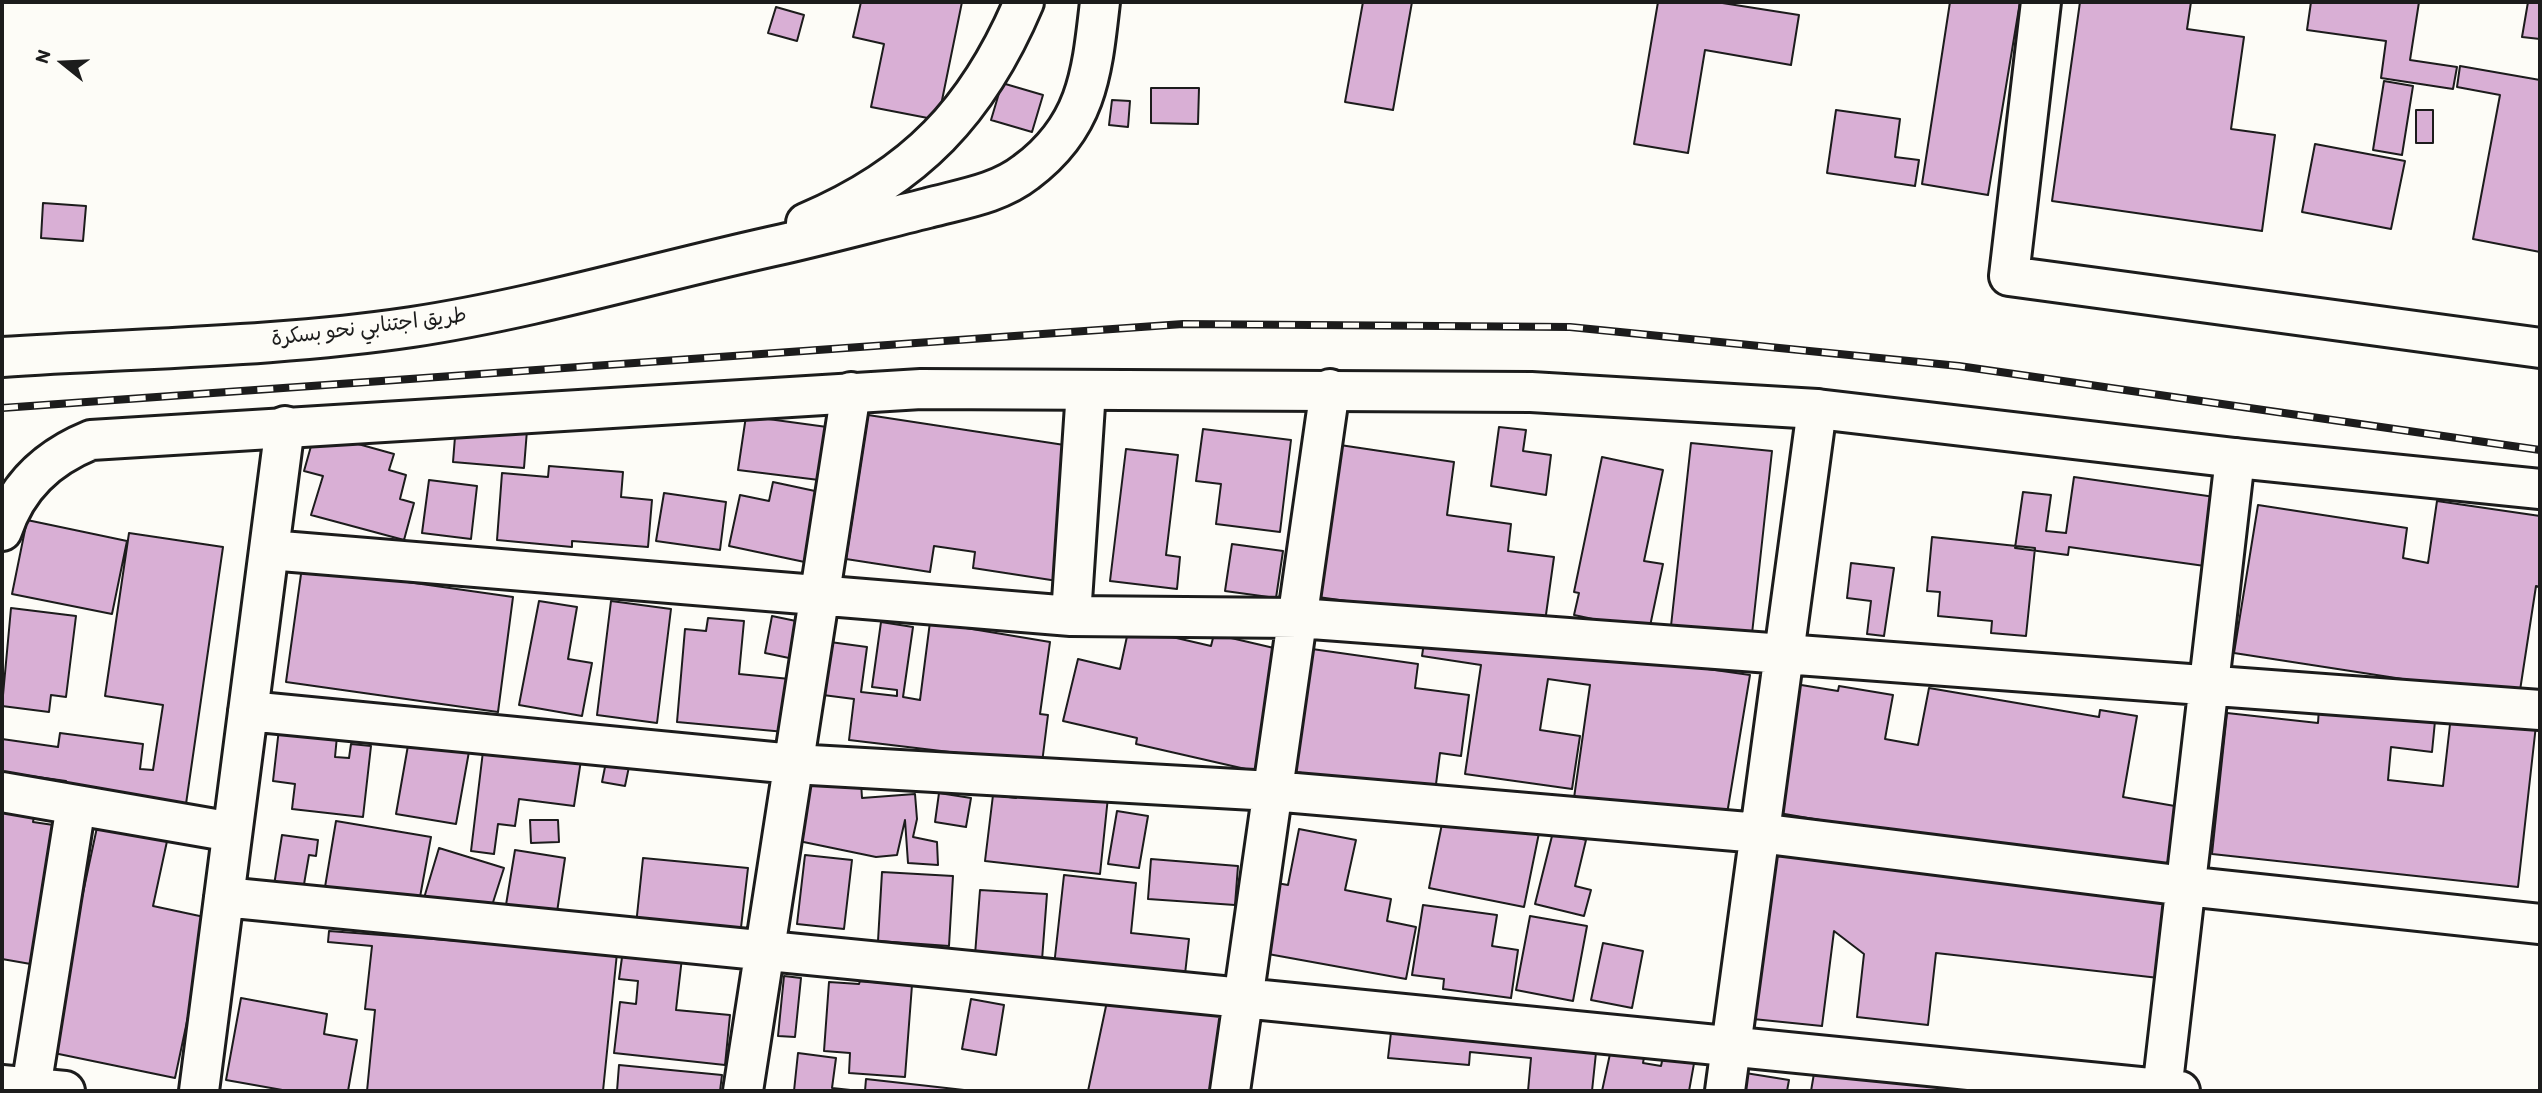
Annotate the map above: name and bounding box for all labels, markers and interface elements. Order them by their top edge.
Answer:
north arrow [28,28,98,98]
text: N [30,47,55,66]
street label: طريق اجتنابي نحو بسكرة [270,304,468,352]

